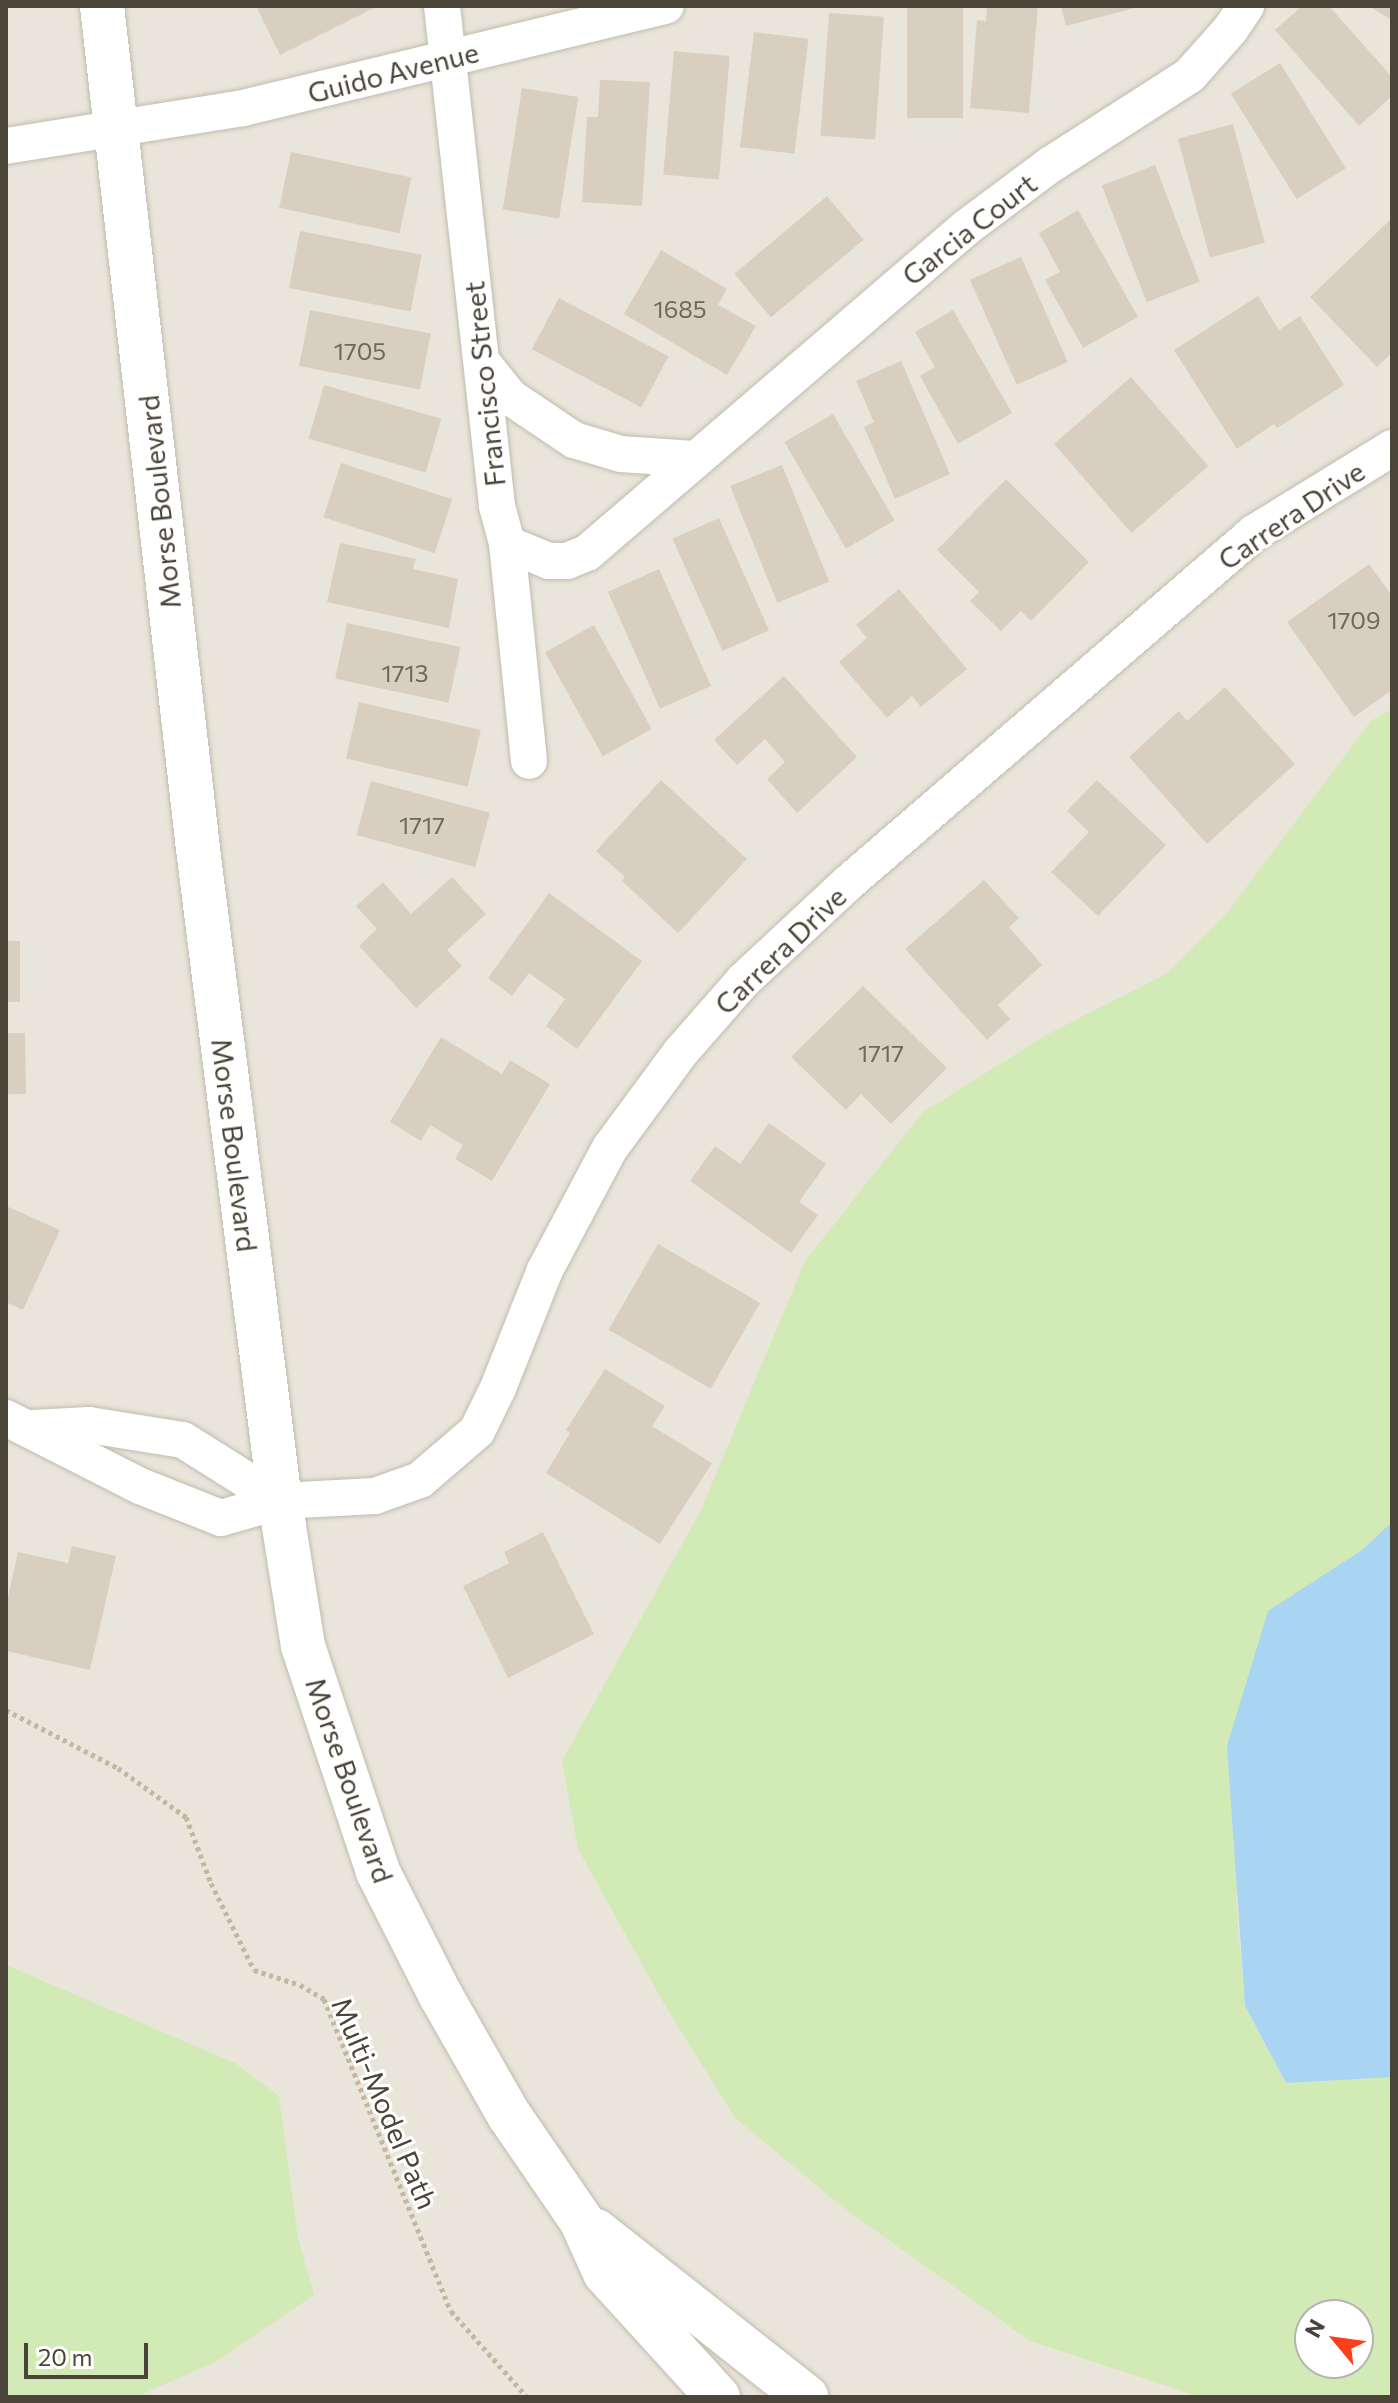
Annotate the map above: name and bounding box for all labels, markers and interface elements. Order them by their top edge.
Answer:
street label: Guido Avenue [304,35,482,109]
street label: Garcia Court [895,166,1043,292]
street label: Francisco Street [457,280,511,488]
house number: 1685 [653,295,707,323]
house number: 1705 [334,337,386,365]
street label: Morse Boulevard [131,394,187,610]
street label: Carrera Drive [1212,454,1370,576]
house number: 1709 [1327,606,1381,634]
house number: 1713 [382,659,428,687]
house number: 1717 [399,811,445,839]
street label: Carrera Drive [708,879,852,1021]
street label: Morse Boulevard [205,1036,265,1254]
house number: 1717 [858,1039,904,1067]
street label: Morse Boulevard [299,1673,401,1887]
street label: Multi-Model Path [325,1992,445,2214]
north arrow [1294,2299,1374,2379]
text: N [1299,2314,1330,2342]
scale bar [28,2327,152,2377]
text: 20 m [38,2342,92,2371]

